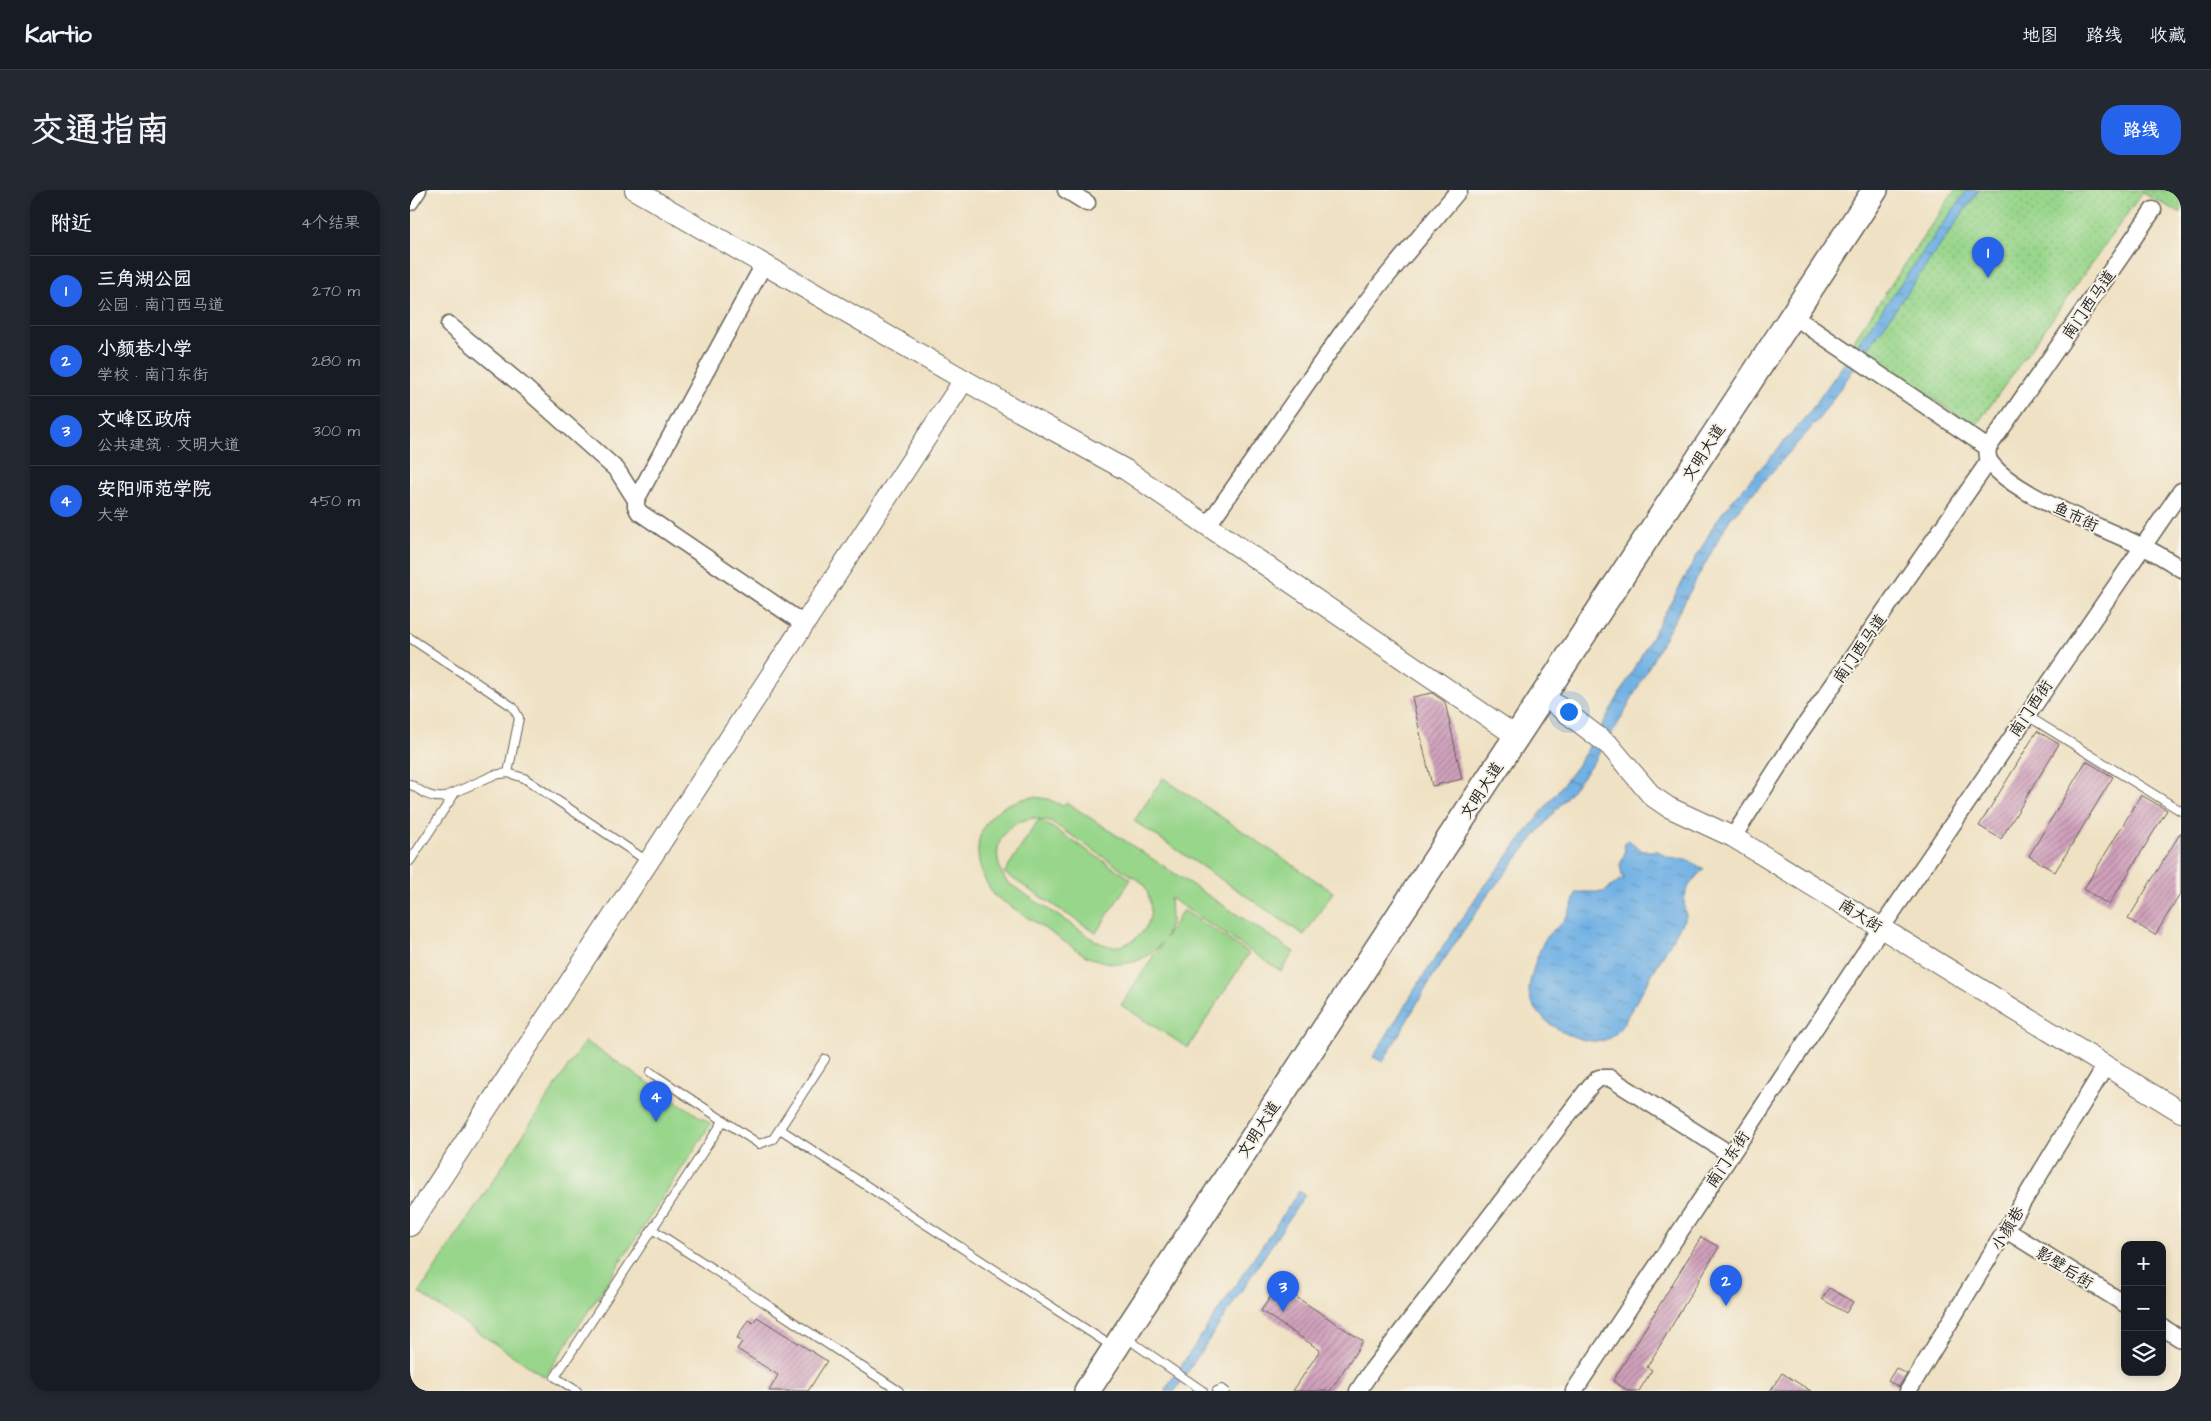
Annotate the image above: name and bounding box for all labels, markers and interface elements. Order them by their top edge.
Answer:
text: Kartio [25,18,92,52]
text: 地图 [2022,23,2058,48]
text: 路线 [2086,23,2122,48]
text: 收藏 [2150,23,2186,48]
button: 路线 [2101,105,2181,155]
text: 交通指南 [30,106,170,155]
text: 附近 [50,209,92,238]
text: 4个结果 [301,212,360,234]
pin: 1 [1972,237,2004,278]
street label: 南门西马道 [2057,265,2121,344]
text: 三角湖公园 [97,266,192,293]
text: 1 [65,280,67,302]
text: 270 m [312,280,360,302]
text: 公园 · 南门西马道 [97,294,224,316]
text: 小颜巷小学 [97,336,192,363]
text: 2 [61,350,71,372]
text: 280 m [312,350,360,372]
text: 学校 · 南门东街 [97,364,208,386]
text: 文峰区政府 [97,406,192,433]
text: 3 [62,420,70,442]
text: 300 m [313,420,360,442]
street label: 文明大道 [1677,420,1730,485]
text: 公共建筑 · 文明大道 [97,434,240,456]
text: 安阳师范学院 [97,476,211,503]
text: 4 [61,490,71,512]
text: 450 m [309,490,360,512]
street label: 鱼市街 [2049,497,2102,537]
text: 大学 [97,504,129,526]
street label: 南门西马道 [1828,609,1892,688]
street label: 南门西街 [2004,676,2058,741]
your location [1556,699,1582,725]
street label: 文明大道 [1455,758,1508,823]
street label: 南大街 [1834,894,1887,938]
pin: 4 [640,1081,672,1122]
street label: 文明大道 [1232,1097,1285,1162]
street label: 南门东街 [1701,1127,1755,1192]
street label: 小颜巷 [1986,1202,2030,1255]
map controls [2121,1241,2166,1376]
button: + [2121,1241,2166,1286]
street label: 影壁后街 [2031,1242,2097,1294]
pin: 2 [1710,1265,1742,1306]
pin: 3 [1267,1271,1299,1312]
button: − [2121,1286,2166,1331]
button: layers [2121,1331,2166,1376]

